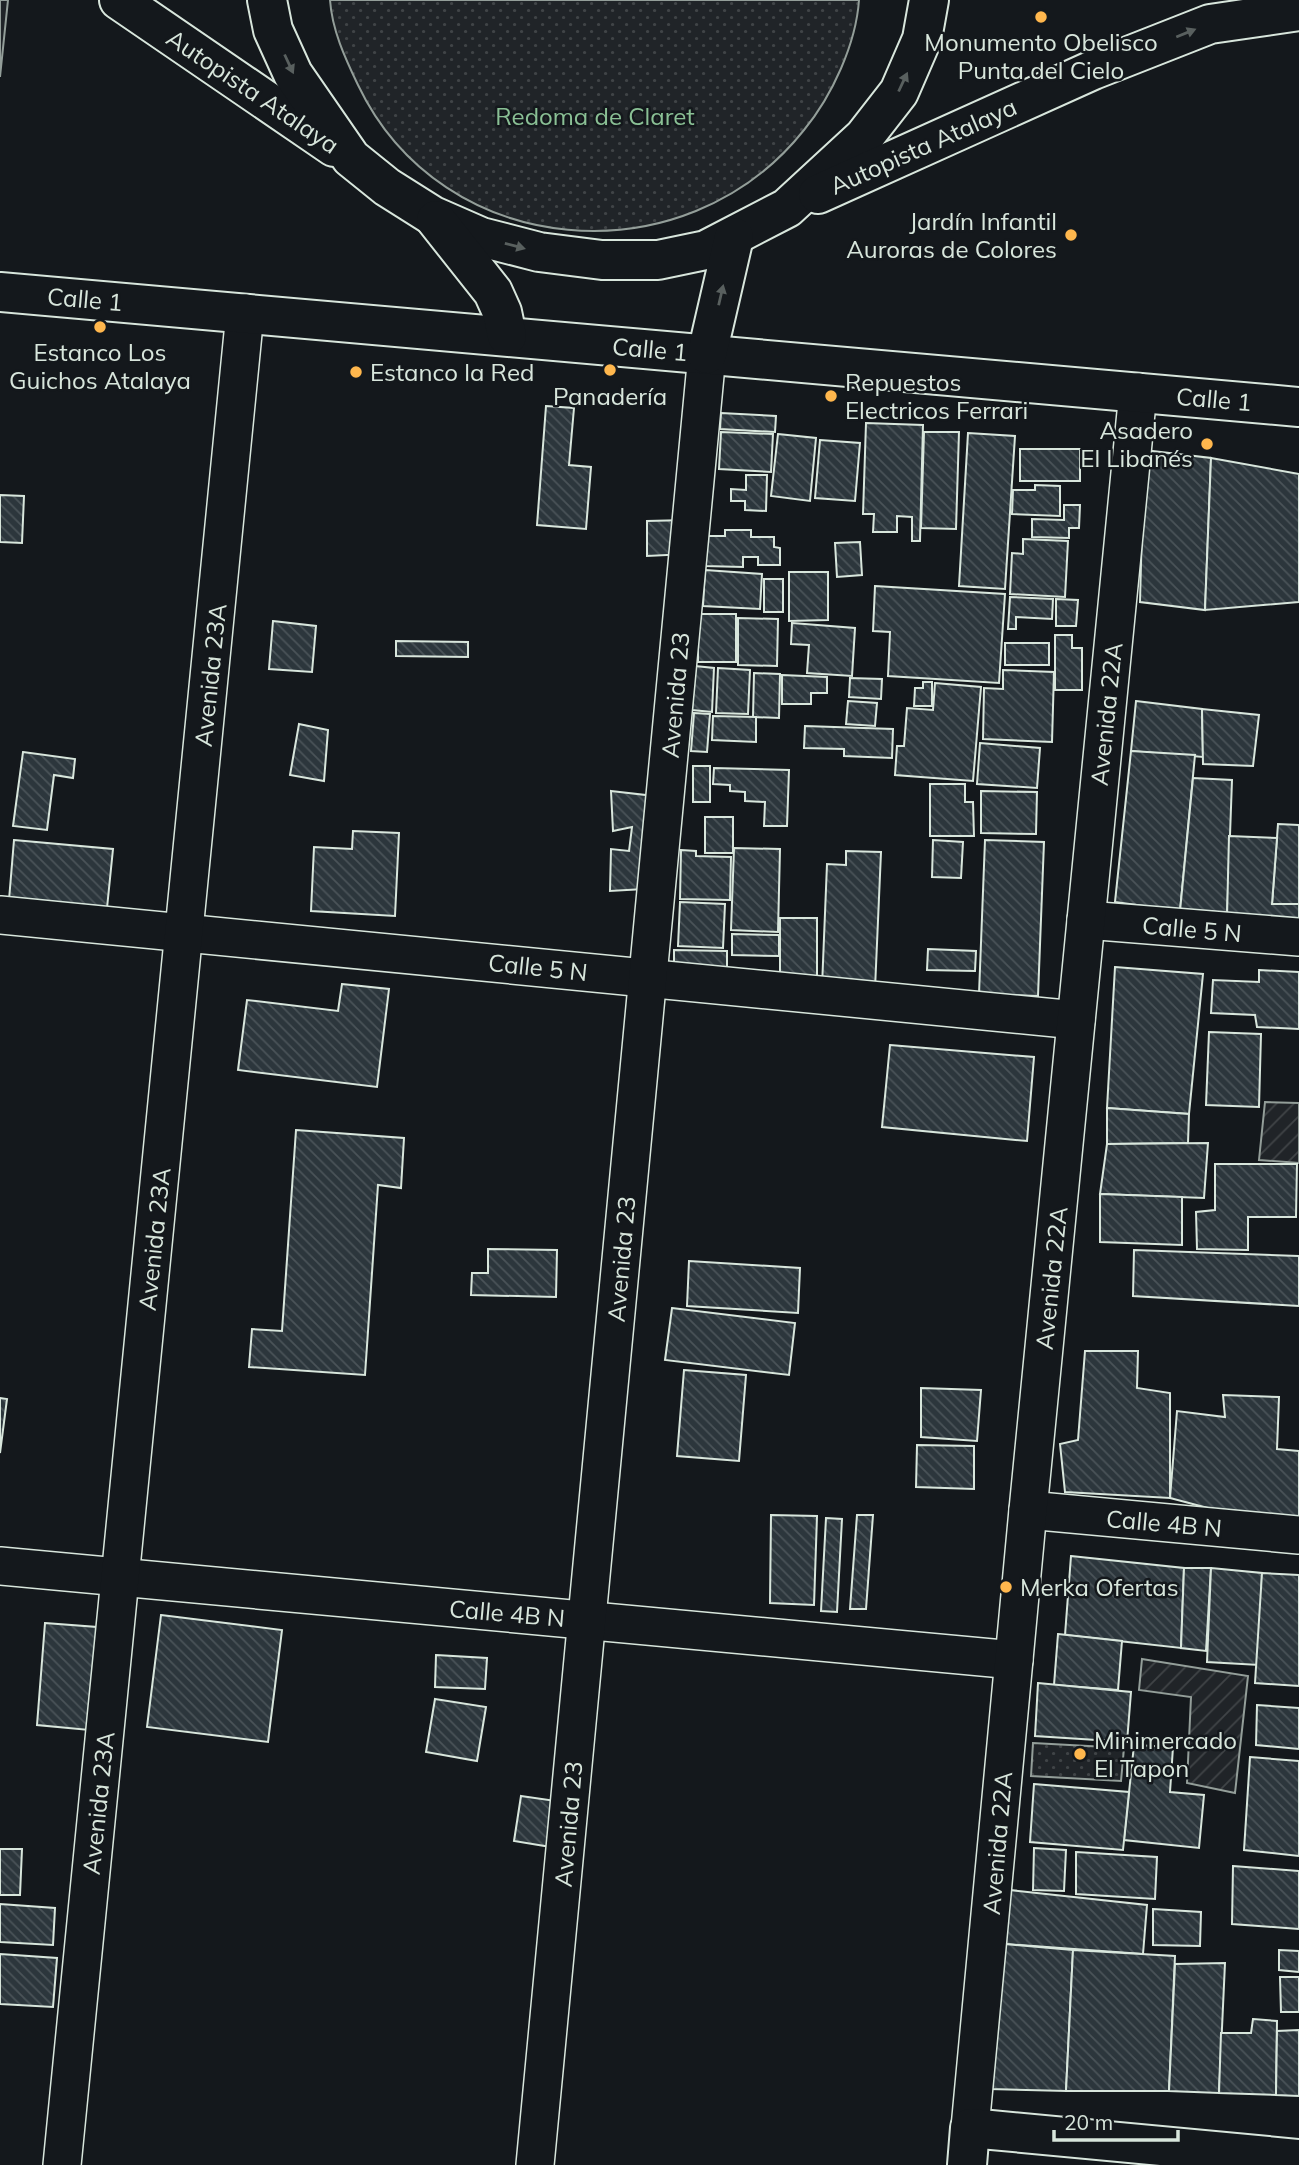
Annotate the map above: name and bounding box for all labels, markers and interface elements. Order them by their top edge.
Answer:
marker: Monumento Obelisco Punta del Cielo [1033,9,1049,25]
street label: Autopista Atalaya [161,22,345,160]
place label: Monumento Obelisco Punta del Cielo [924,27,1158,85]
one-way arrow [1176,27,1197,38]
one-way arrow [283,54,295,74]
one-way arrow [897,72,909,92]
street label: Autopista Atalaya [825,91,1021,201]
park label: Redoma de Claret [495,101,695,131]
place label: Jardín Infantil Auroras de Colores [846,206,1057,264]
marker: Jardín Infantil Auroras de Colores [1063,227,1079,243]
one-way arrow [504,241,526,252]
street label: Calle 1 [46,281,124,317]
one-way arrow [716,284,727,306]
marker: Estanco Los Guichos Atalaya [92,319,108,335]
street label: Calle 1 [611,331,689,367]
place label: Estanco Los Guichos Atalaya [9,337,191,395]
place label: Estanco la Red [370,357,534,387]
marker: Panadería [602,362,618,378]
marker: Estanco la Red [348,364,364,380]
place label: Repuestos Electricos Ferrari [845,367,1028,425]
place label: Panadería [553,381,667,411]
street label: Calle 1 [1175,381,1253,417]
marker: Repuestos Electricos Ferrari [823,388,839,404]
place label: Asadero El Libanés [1080,415,1193,473]
marker: Asadero El Libanés [1199,436,1215,452]
street label: Avenida 23A [188,602,232,748]
street label: Avenida 23 [655,631,695,759]
street label: Avenida 22A [1084,641,1128,787]
street label: Calle 5 N [1141,910,1243,948]
street label: Calle 5 N [487,947,589,987]
street label: Avenida 23A [132,1166,176,1312]
street label: Avenida 23 [601,1195,641,1323]
street label: Avenida 22A [1029,1205,1073,1351]
street label: Calle 4B N [1105,1503,1223,1543]
place label: Merka Ofertas [1020,1572,1179,1602]
marker: Merka Ofertas [998,1579,1014,1595]
street label: Calle 4B N [448,1593,566,1633]
place label: Minimercado El Tapon [1094,1725,1237,1783]
street label: Avenida 23A [76,1730,120,1876]
marker: Minimercado El Tapon [1072,1746,1088,1762]
street label: Avenida 23 [548,1760,588,1888]
street label: Avenida 22A [976,1770,1018,1916]
scale bar [1054,2098,1178,2142]
text: 20 m [1064,2109,1113,2135]

